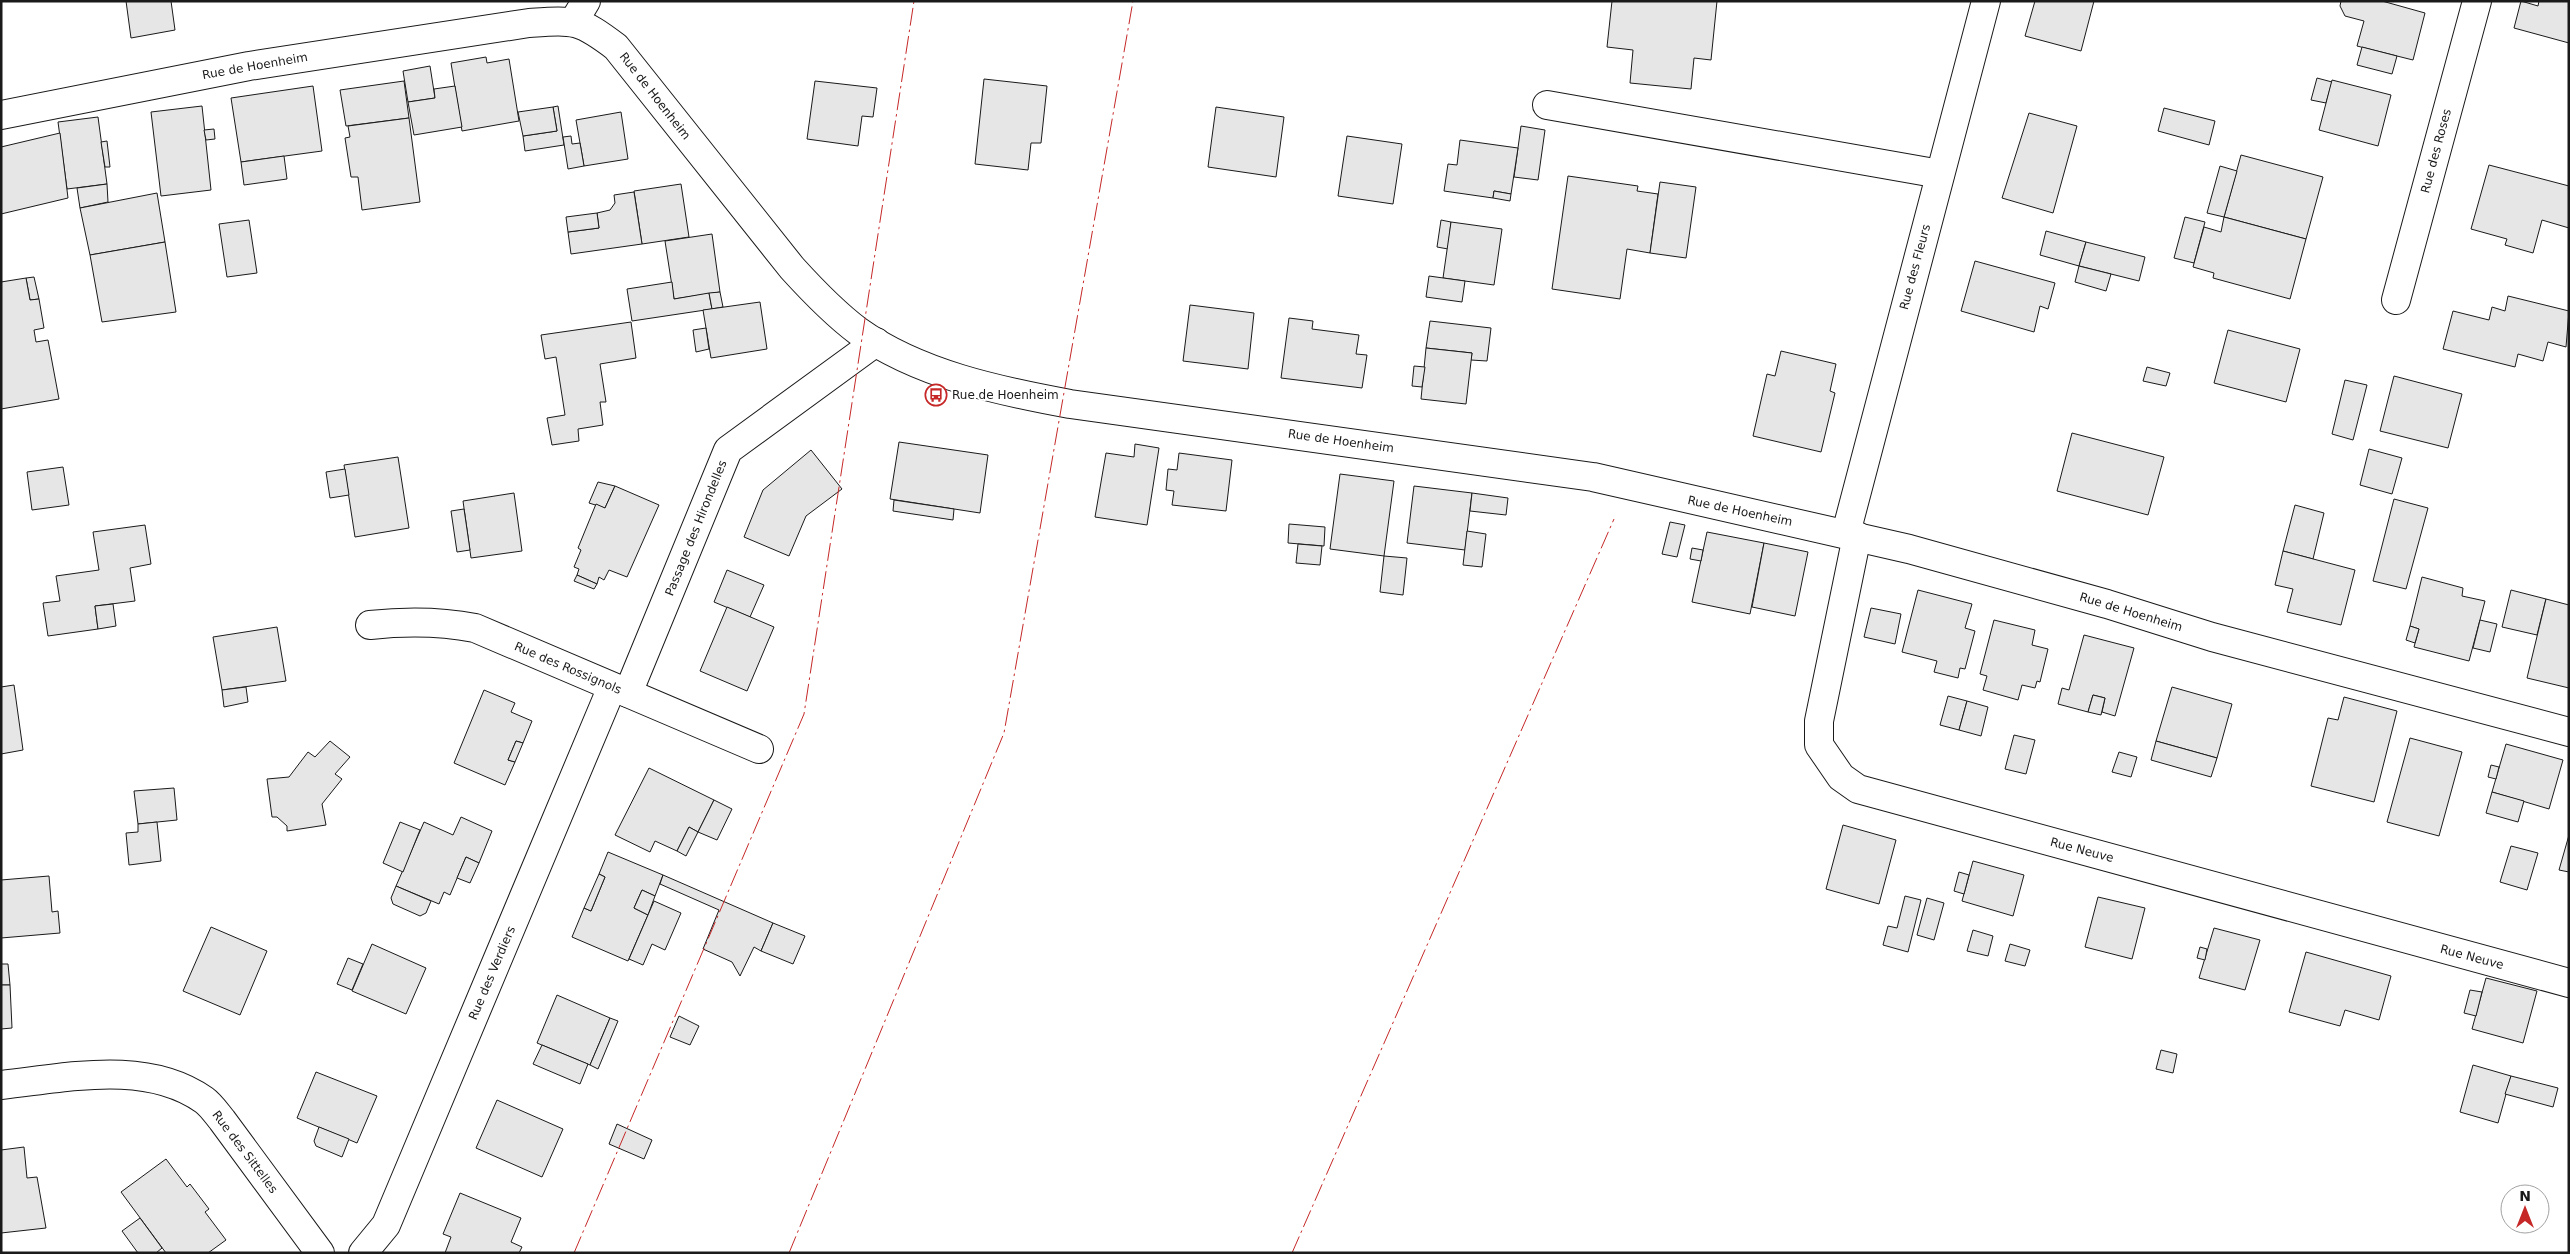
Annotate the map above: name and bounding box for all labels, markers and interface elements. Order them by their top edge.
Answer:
street label: Rue de Hoenheim [201,50,309,82]
street label: Rue de Hoenheim [617,50,693,142]
street label: Rue des Roses [2418,107,2454,195]
street label: Rue des Fleurs [1897,223,1933,311]
bus stop icon: Rue de Hoenheim [924,383,948,407]
place label: Rue de Hoenheim [952,388,1059,402]
street label: Rue de Hoenheim [1287,427,1395,455]
street label: Passage des Hirondelles [662,458,730,598]
street label: Rue de Hoenheim [1686,493,1794,529]
street label: Rue de Hoenheim [2078,590,2184,634]
street label: Rue des Rossignols [512,639,624,697]
street label: Rue Neuve [2049,835,2115,865]
street label: Rue des Verdiers [466,924,518,1022]
street label: Rue Neuve [2439,942,2505,972]
street label: Rue des Sittelles [209,1108,281,1196]
north arrow [2500,1184,2550,1234]
text: N [2519,1188,2531,1204]

